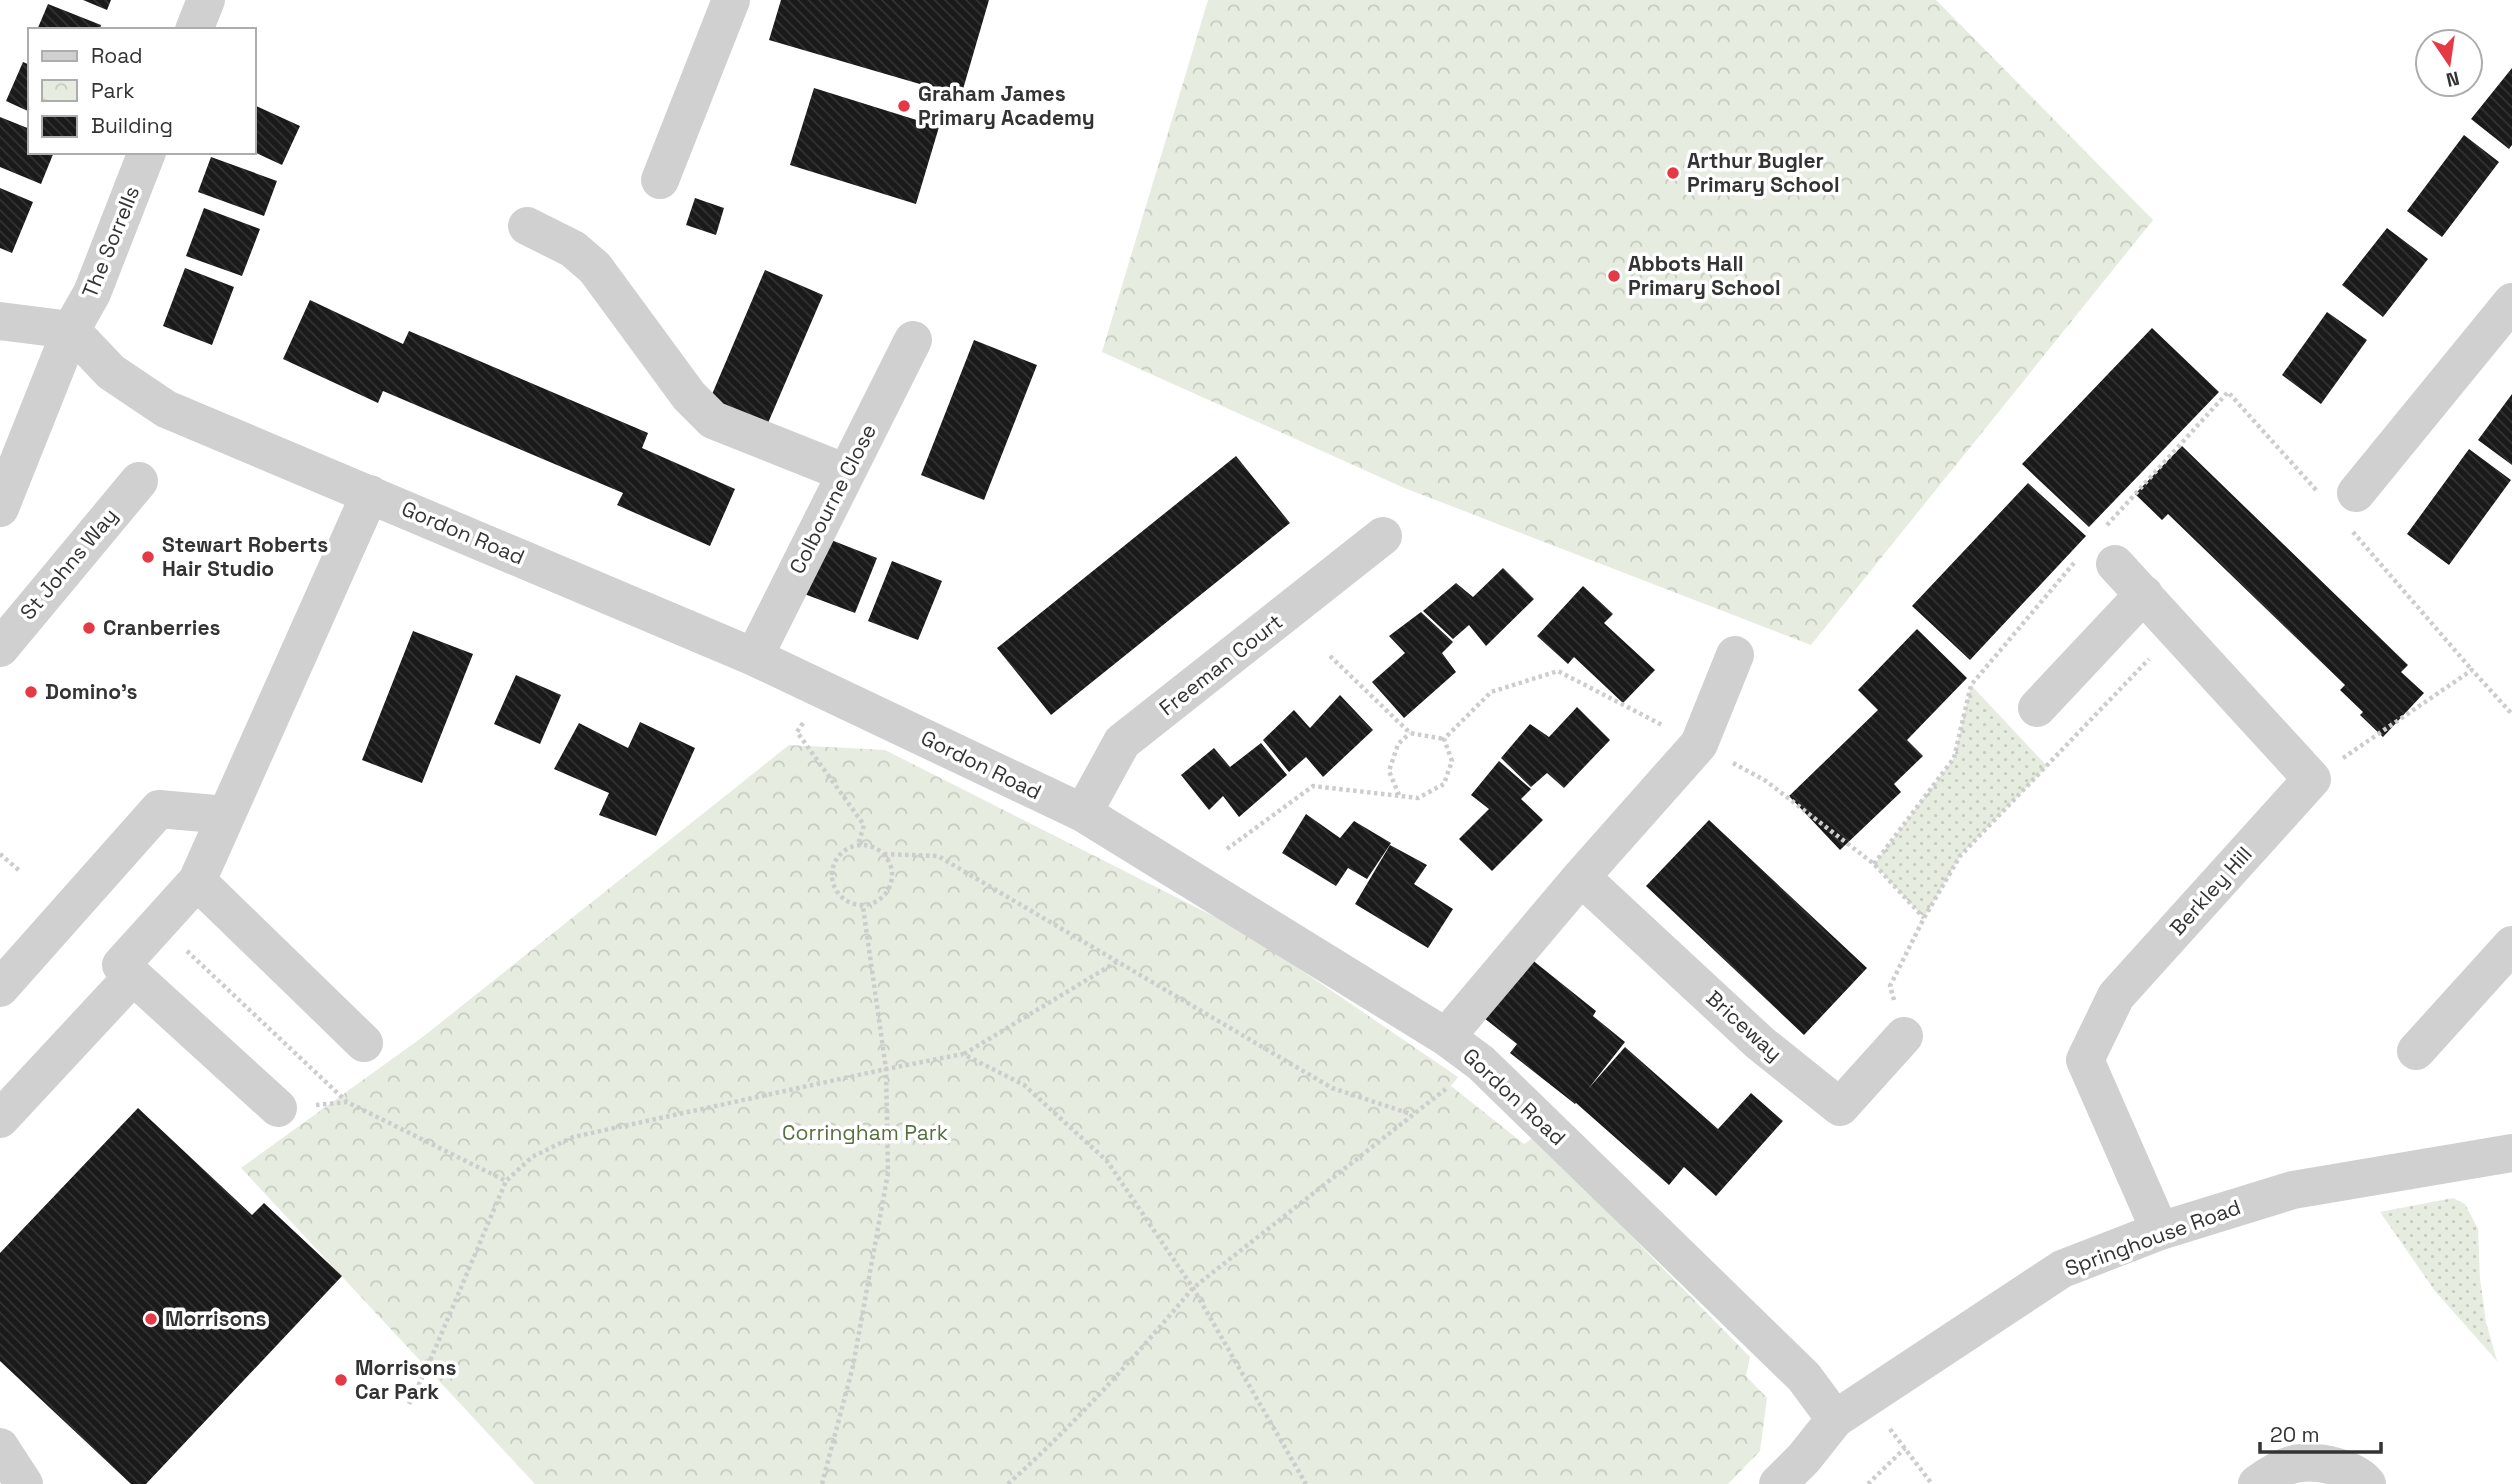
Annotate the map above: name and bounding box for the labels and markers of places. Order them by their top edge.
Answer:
place label: Graham James Primary Academy [918,80,1095,131]
marker: Graham James Primary Academy [896,98,912,114]
place label: Arthur Bugler Primary School [1687,147,1840,198]
marker: Arthur Bugler Primary School [1665,165,1681,181]
place label: Abbots Hall Primary School [1628,250,1781,301]
marker: Abbots Hall Primary School [1606,268,1622,284]
place label: Stewart Roberts Hair Studio [162,531,328,582]
marker: Stewart Roberts Hair Studio [140,549,156,565]
place label: Cranberries [103,614,221,641]
marker: Cranberries [81,620,97,636]
place label: Domino's [45,678,138,705]
marker: Domino's [23,684,39,700]
place label: Morrisons [165,1305,266,1332]
marker: Morrisons [143,1311,159,1327]
place label: Morrisons Car Park [355,1354,456,1405]
marker: Morrisons Car Park [333,1372,349,1388]

